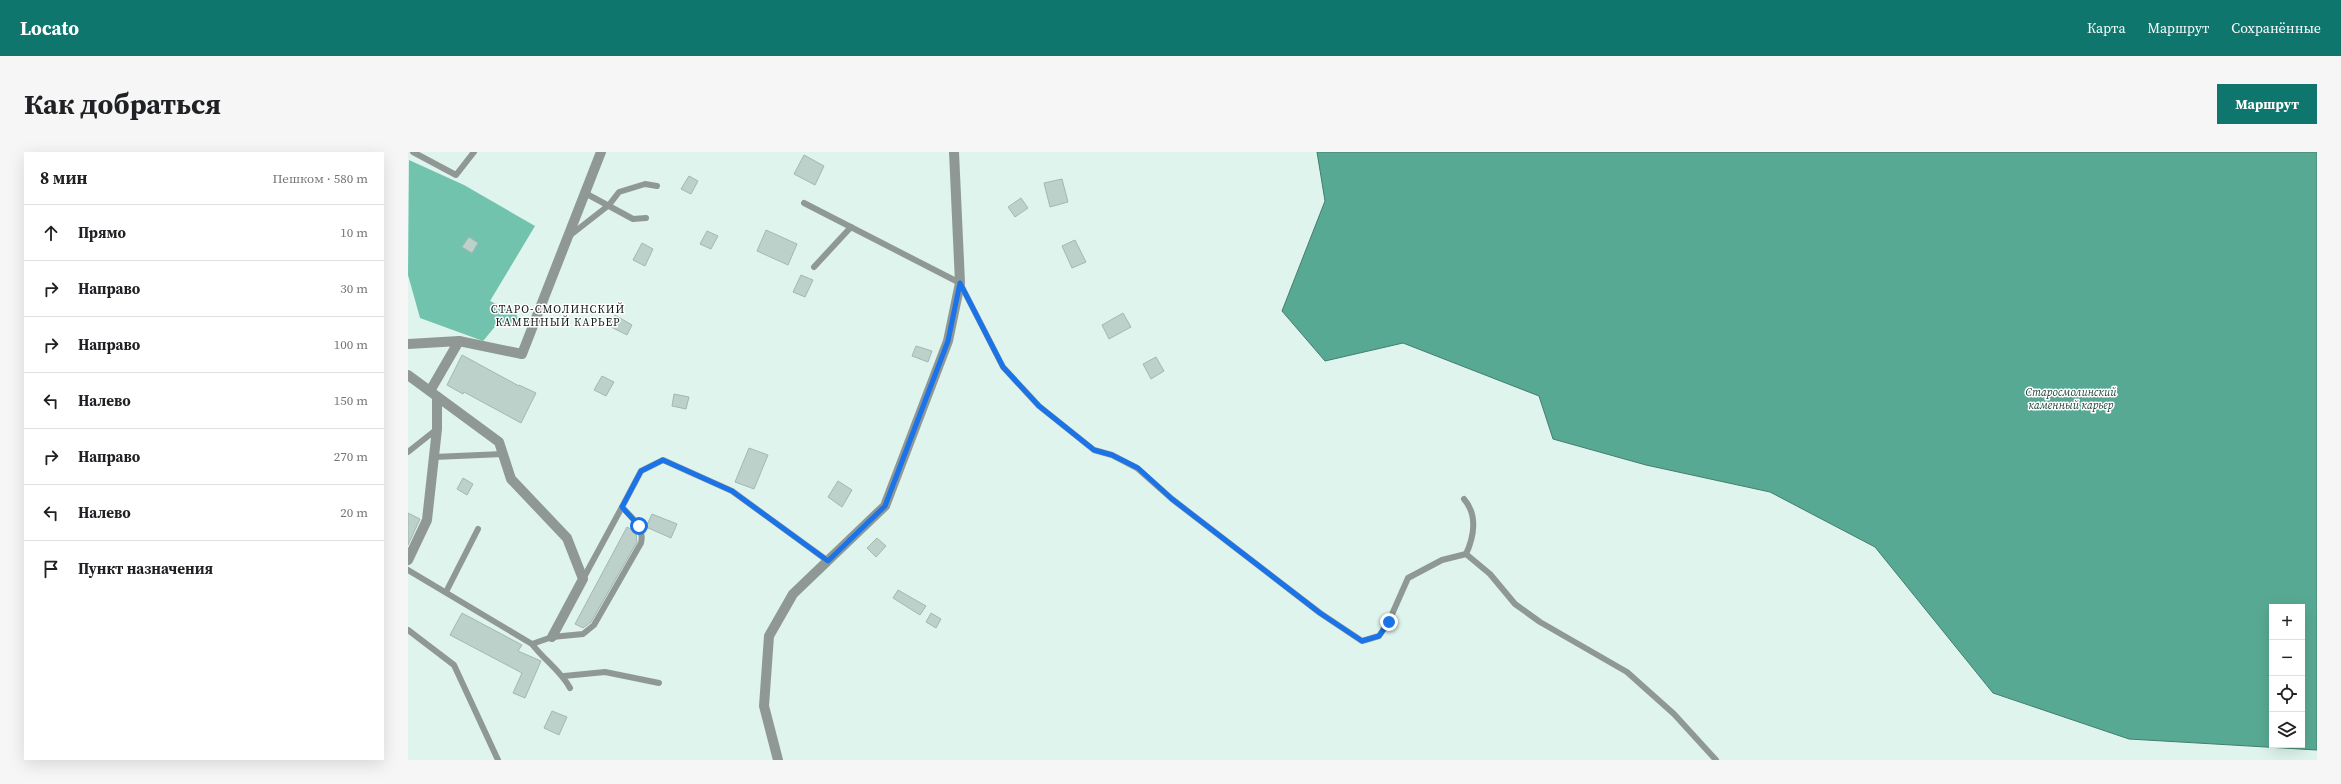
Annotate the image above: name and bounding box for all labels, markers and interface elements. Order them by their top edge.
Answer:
text: Locato [20,15,79,41]
text: Карта [2087,18,2126,38]
text: Маршрут [2148,18,2209,38]
text: Сохранённые [2231,18,2321,38]
button: Маршрут [2217,84,2317,124]
text: Как добраться [24,85,221,123]
text: 8 мин [40,166,88,190]
text: Пешком · 580 m [273,170,368,187]
icon: ahead [40,222,62,244]
text: Прямо [78,222,126,243]
text: 10 m [340,224,368,241]
icon: right [40,278,62,300]
text: Направо [78,278,140,299]
text: 30 m [340,280,368,297]
district label: СТАРО-СМОЛИНСКИЙ КАМЕННЫЙ КАРЬЕР [491,302,625,330]
icon: right [40,334,62,356]
text: Направо [78,334,140,355]
text: 100 m [334,336,368,353]
water label: Старосмолинский каменный карьер [2026,385,2117,413]
icon: left [40,390,62,412]
text: Налево [78,390,131,411]
text: 150 m [334,392,368,409]
icon: right [40,446,62,468]
text: Направо [78,446,140,467]
text: 270 m [334,448,368,465]
icon: left [40,502,62,524]
text: Налево [78,502,131,523]
text: 20 m [340,504,368,521]
route start [630,517,648,535]
icon: arrive [40,558,62,580]
text: Пункт назначения [78,558,213,579]
map controls [2269,604,2305,748]
button: + [2269,604,2305,640]
route end [1380,613,1398,631]
button: − [2269,640,2305,676]
button: locate [2269,676,2305,712]
button: layers [2269,712,2305,748]

